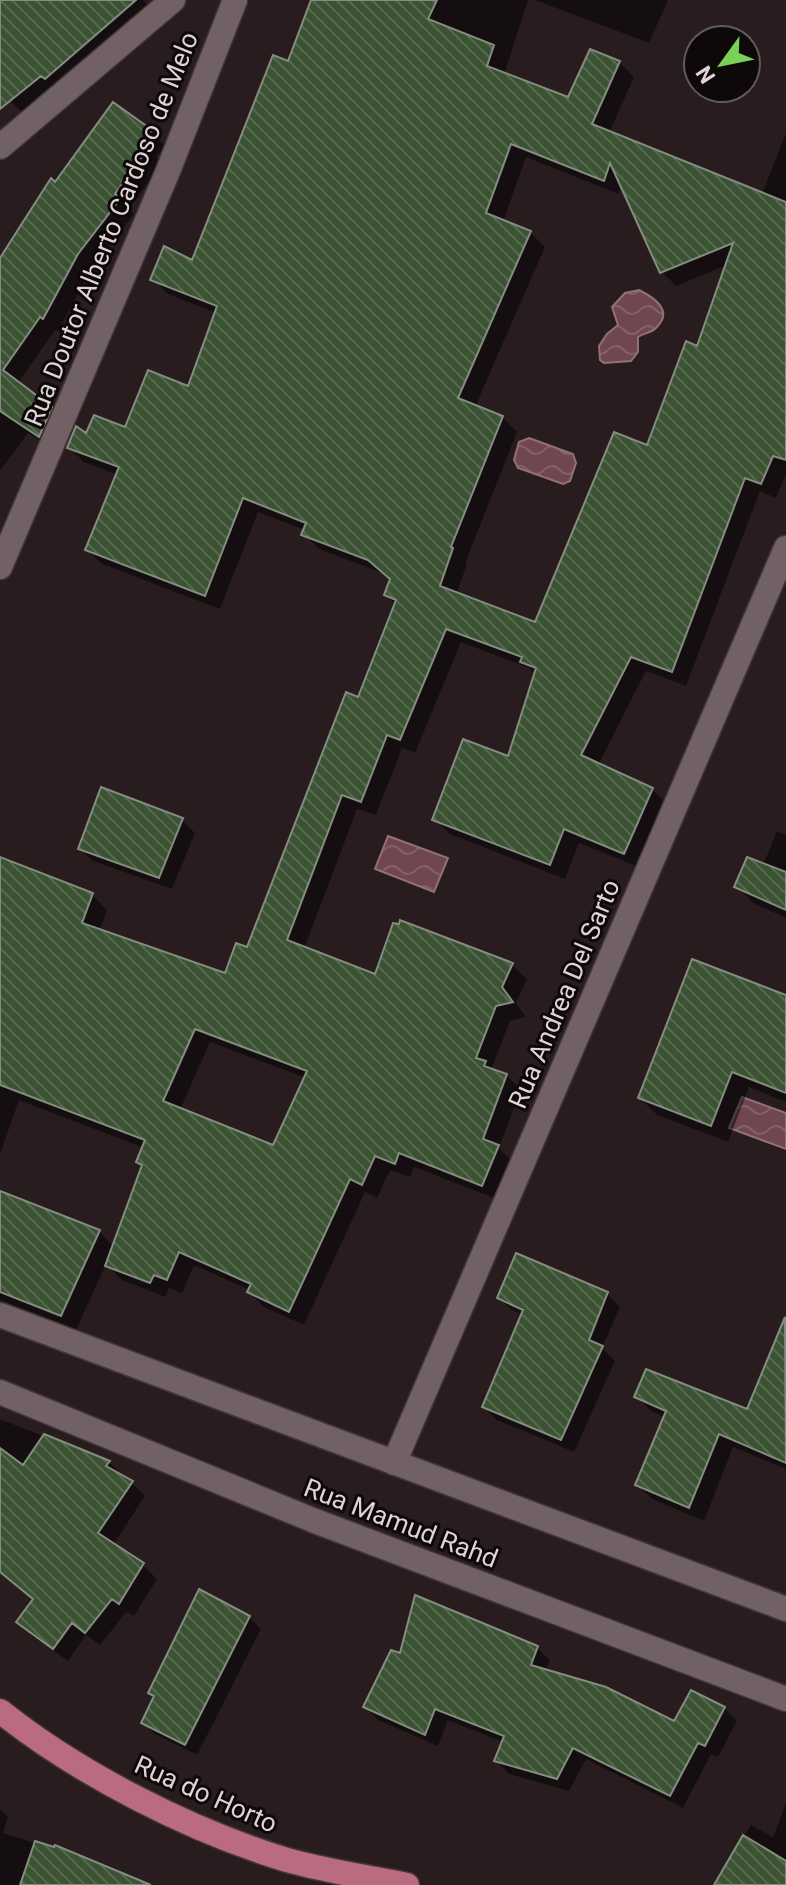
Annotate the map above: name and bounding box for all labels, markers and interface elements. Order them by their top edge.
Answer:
north arrow [682,24,762,104]
street label: Rua Doutor Alberto Cardoso de Melo [18,28,204,430]
text: N [691,61,720,88]
street label: Rua Andrea Del Sarto [502,875,626,1113]
street label: Rua Mamud Rahd [300,1472,502,1574]
street label: Rua do Horto [130,1749,282,1839]

